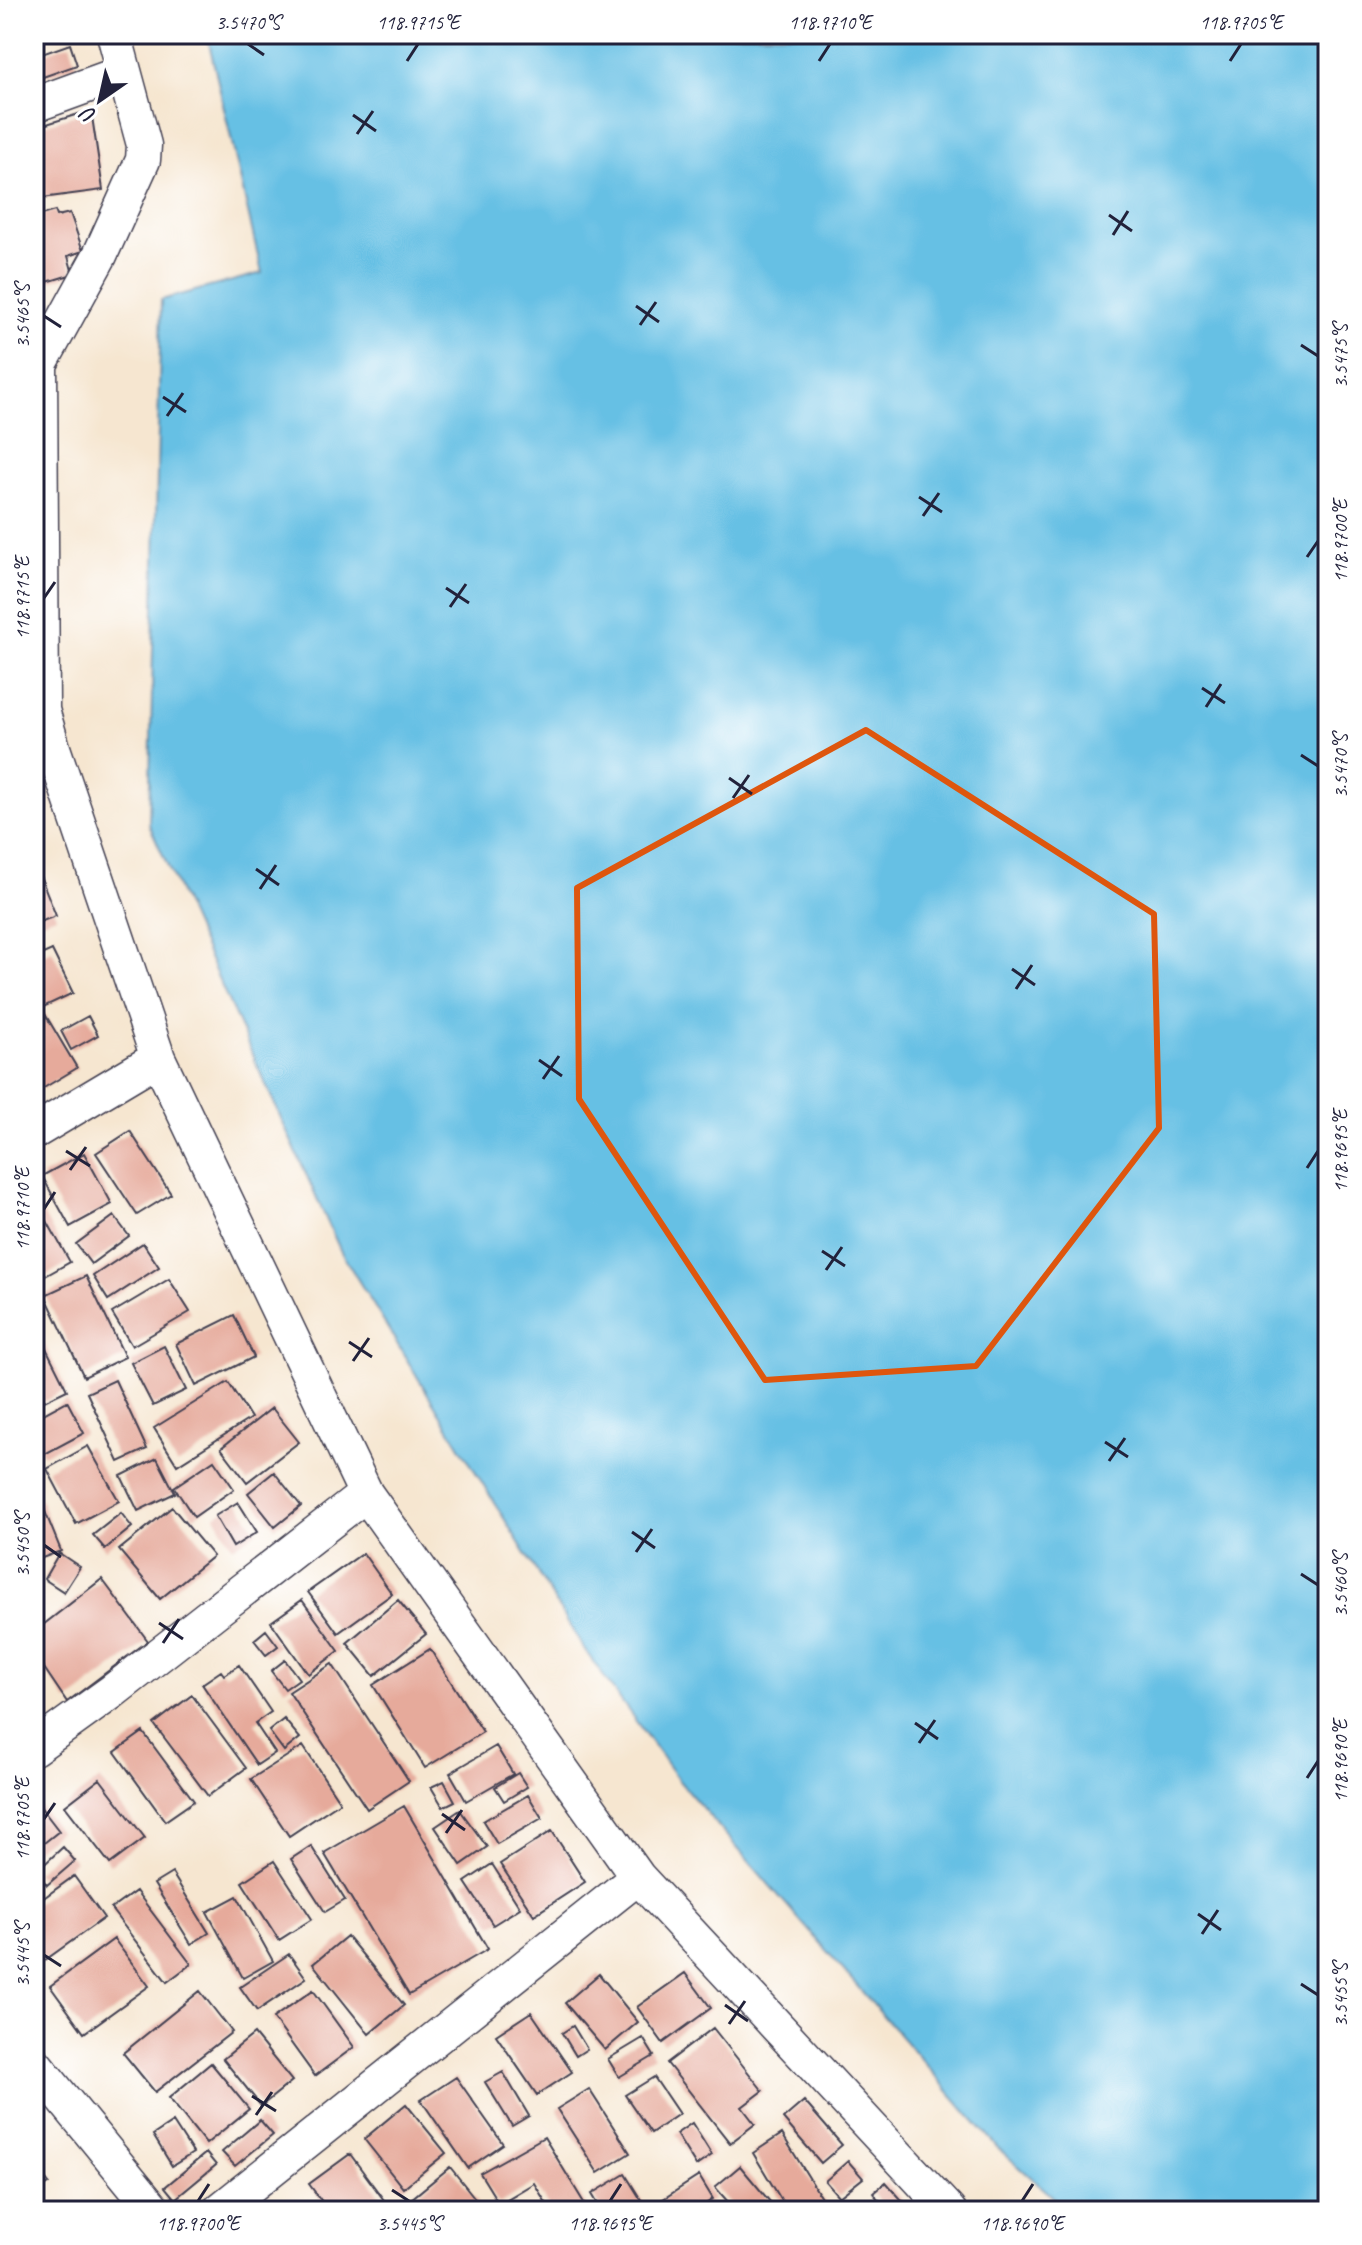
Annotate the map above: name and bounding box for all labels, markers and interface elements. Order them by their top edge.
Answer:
text: 3.5470°S [216,10,284,35]
text: 118.9715°E [376,10,462,35]
text: 118.9710°E [788,10,874,35]
text: 118.9705°E [1199,10,1285,35]
north arrow [60,60,140,140]
text: U [74,99,102,130]
text: 3.5465°S [10,280,35,348]
text: 3.5475°S [1328,320,1353,388]
text: 118.9700°E [1328,497,1353,583]
text: 118.9715°E [10,554,35,640]
text: 3.5470°S [1328,730,1353,798]
text: 118.9695°E [1328,1107,1353,1193]
text: 118.9710°E [10,1165,35,1251]
text: 3.5450°S [10,1509,35,1577]
text: 3.5460°S [1328,1549,1353,1617]
text: 118.9690°E [1328,1717,1353,1803]
text: 118.9705°E [10,1775,35,1861]
text: 3.5445°S [10,1919,35,1987]
text: 3.5455°S [1328,1959,1353,2027]
text: 118.9700°E [156,2211,242,2236]
text: 3.5445°S [377,2211,445,2236]
text: 118.9695°E [568,2211,654,2236]
text: 118.9690°E [980,2211,1066,2236]

